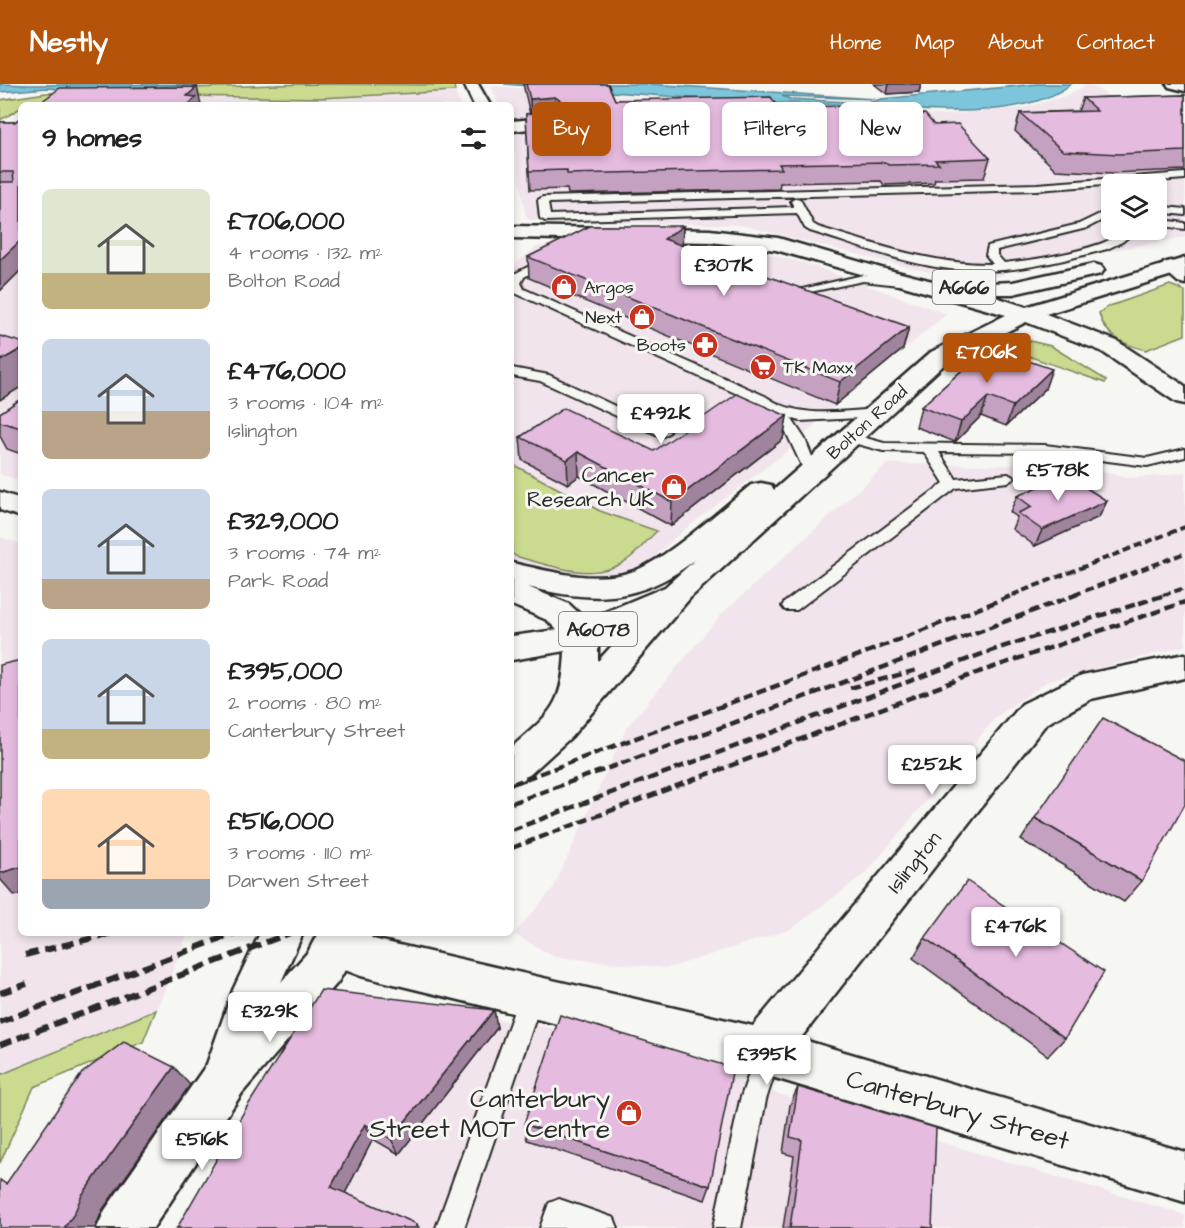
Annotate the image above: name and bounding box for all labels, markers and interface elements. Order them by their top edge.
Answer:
text: Nestly [30,23,108,62]
text: Home [830,28,882,57]
text: Map [915,28,955,57]
text: About [988,28,1044,57]
text: Contact [1077,28,1155,57]
chip: Buy [532,102,611,156]
chip: Rent [623,102,710,156]
chip: Filters [722,102,827,156]
chip: New [839,102,923,156]
text: 9 homes [42,120,142,156]
icon: filters [457,122,490,155]
map controls [1101,174,1167,240]
button: layers [1101,174,1167,240]
text: £706,000 [228,203,345,239]
icon: home [90,213,162,285]
text: 4 rooms · 132 m² [228,239,383,267]
pin: £307K [682,246,766,297]
text: £307K [695,251,753,279]
text: Bolton Road [228,267,340,295]
road number: A666 [932,270,996,304]
shop icon: Argos [549,272,579,302]
place label: Argos [584,275,634,301]
shop icon: Next [627,302,657,332]
place label: Next [585,305,623,330]
pharmacy icon: Boots [690,330,720,360]
place label: Boots [637,333,686,358]
pin: £706K [945,333,1029,384]
text: £706K [957,338,1017,366]
supermarket icon: TK Maxx [748,352,778,382]
text: £476,000 [228,353,346,389]
place label: TK Maxx [783,355,854,380]
icon: home [90,363,162,435]
street label: Bolton Road [822,379,913,465]
text: 3 rooms · 104 m² [228,389,384,417]
pin: £492K [619,394,703,445]
text: £492K [631,399,691,427]
text: Islington [228,417,297,445]
pin: £578K [1016,451,1100,502]
text: £578K [1027,456,1089,484]
place label: Cancer Research UK [527,461,654,514]
shop icon: Cancer Research UK [659,472,689,502]
text: £329,000 [228,503,339,539]
icon: home [90,513,162,585]
text: 3 rooms · 74 m² [228,539,381,567]
text: Park Road [228,567,328,595]
road number: A6078 [559,612,637,646]
text: £395,000 [228,653,342,689]
icon: home [90,663,162,735]
text: 2 rooms · 80 m² [228,689,382,717]
text: Canterbury Street [228,717,405,745]
pin: £252K [890,745,974,796]
text: £252K [902,750,962,778]
text: £516,000 [228,803,334,839]
icon: home [90,813,162,885]
street label: Islington [880,825,950,901]
text: 3 rooms · 110 m² [228,839,373,867]
text: Darwen Street [228,867,369,895]
pin: £476K [974,907,1058,958]
text: £476K [985,912,1047,940]
pin: £329K [228,992,312,1043]
text: £329K [242,997,298,1025]
pin: £395K [725,1035,809,1086]
text: £395K [738,1040,796,1068]
street label: Canterbury Street [841,1061,1074,1161]
place label: Canterbury Street MOT Centre [369,1081,610,1147]
shop icon: Canterbury Street MOT Centre [614,1098,644,1128]
pin: £516K [160,1120,244,1171]
text: £516K [176,1125,228,1153]

